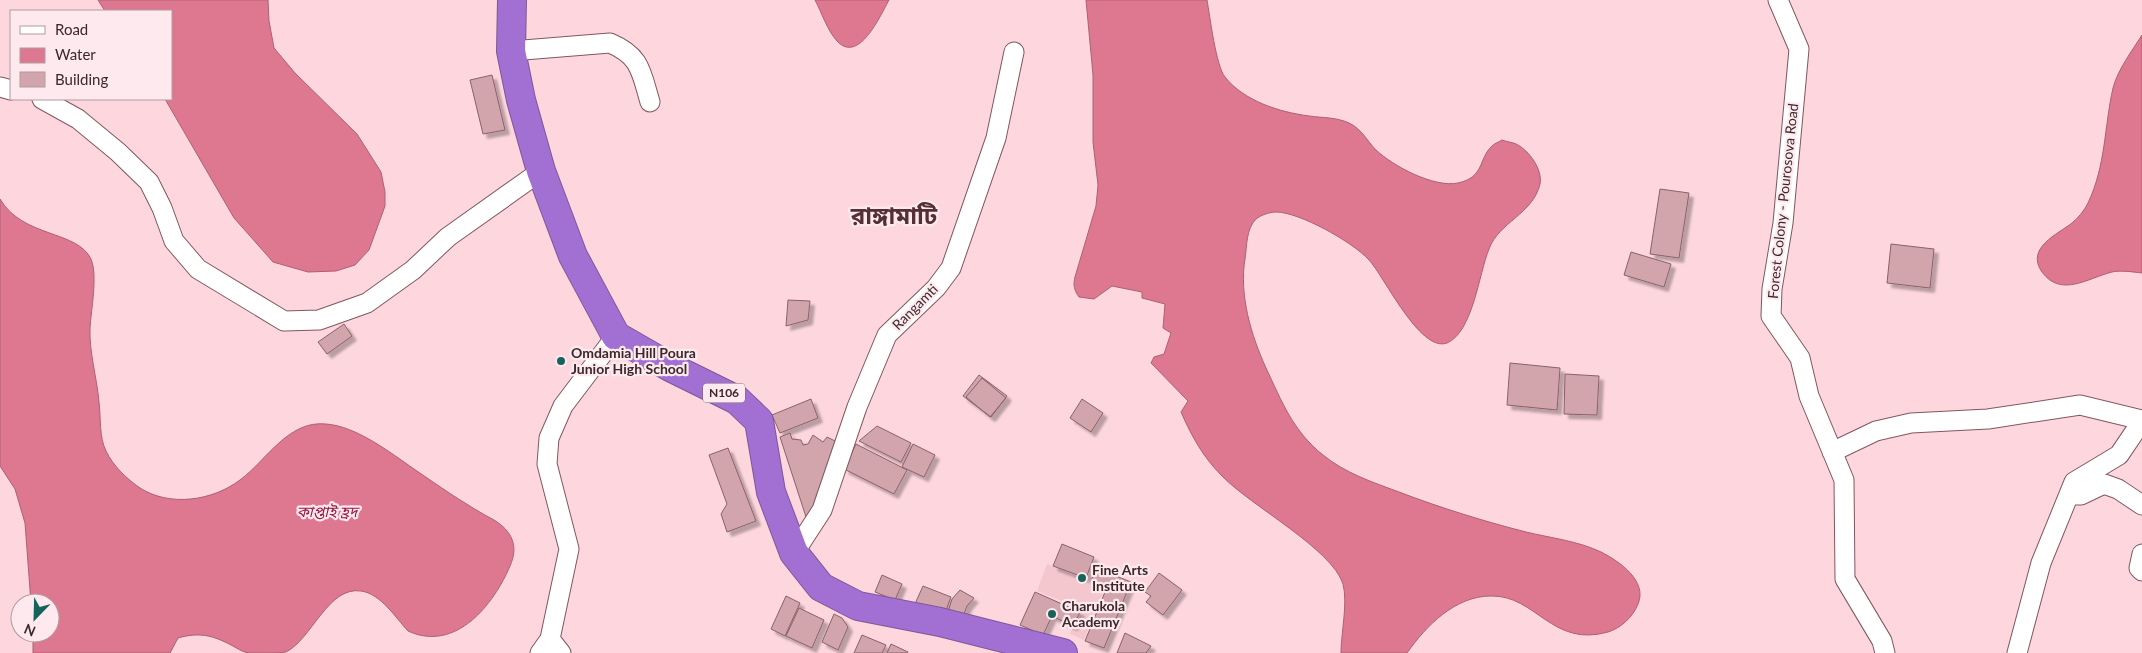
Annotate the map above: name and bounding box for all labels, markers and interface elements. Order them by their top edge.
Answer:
legend [10,10,172,100]
text: Road [55,20,88,38]
text: Water [55,45,96,63]
text: Building [55,70,108,88]
street label: Forest Colony - Pourosova Road [1764,102,1801,299]
district label: রাঙ্গামাটি [850,200,938,229]
street label: Rangamti [888,280,941,333]
place label: Omdamia Hill Poura Junior High School [571,344,696,377]
marker: Omdamia Hill Poura Junior High School [555,355,567,367]
road number: N106 [703,383,745,402]
water label: কাপ্তাই হ্রদ [297,502,360,520]
place label: Fine Arts Institute [1092,561,1148,594]
marker: Fine Arts Institute [1076,572,1088,584]
north arrow [10,593,60,643]
place label: Charukola Academy [1061,597,1125,630]
marker: Charukola Academy [1046,608,1058,620]
text: N [21,620,38,640]

